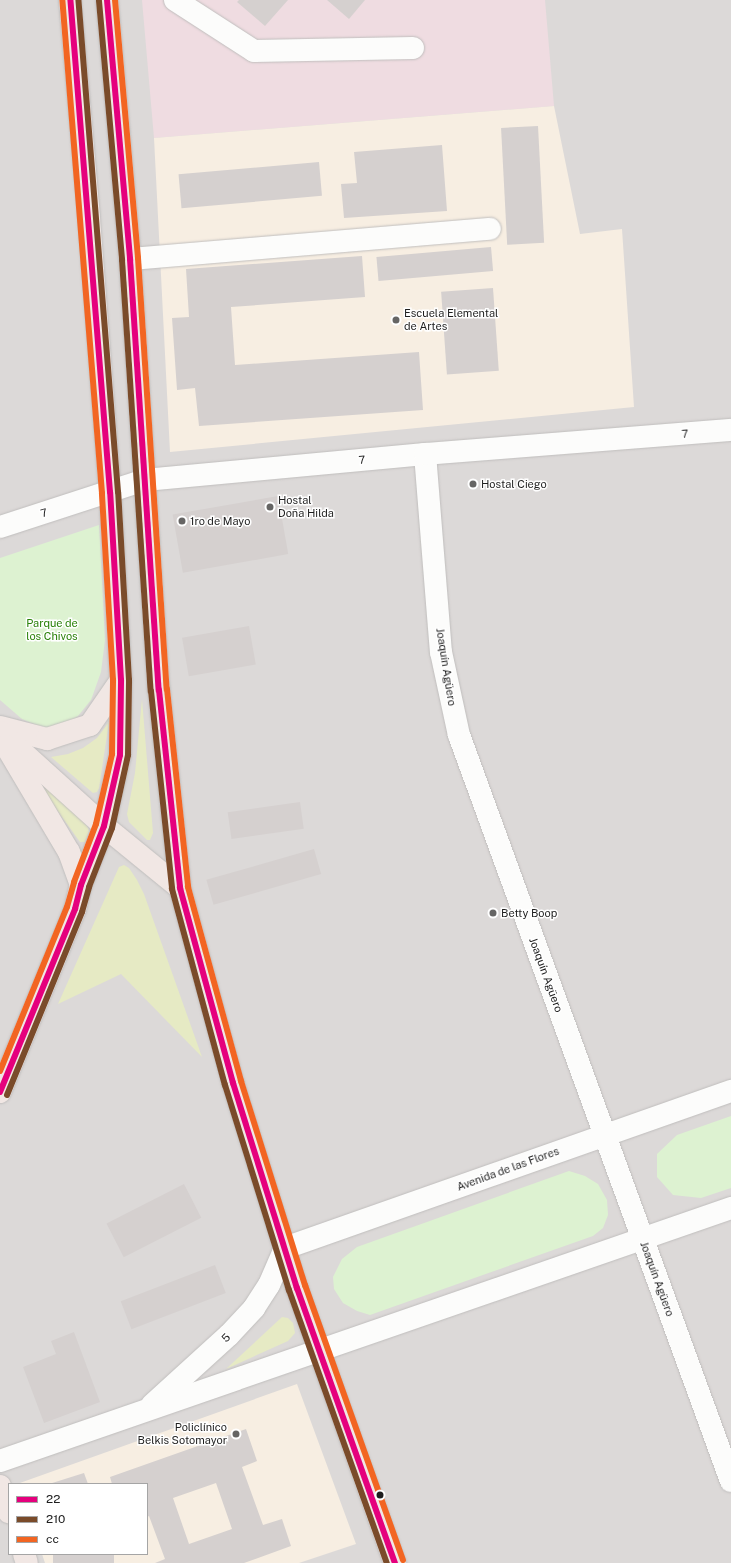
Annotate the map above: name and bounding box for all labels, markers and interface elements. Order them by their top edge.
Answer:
place label: Escuela Elemental de Artes [404,307,498,333]
marker: Escuela Elemental de Artes [391,315,401,325]
street label: 7 [681,427,689,441]
street label: 7 [358,453,366,467]
place label: Hostal Ciego [481,477,547,491]
marker: Hostal Ciego [468,479,478,489]
place label: Hostal Doña Hilda [278,494,334,520]
marker: Hostal Doña Hilda [265,502,275,512]
street label: 7 [39,506,49,520]
place label: 1ro de Mayo [190,514,251,528]
marker: 1ro de Mayo [177,516,187,526]
park label: Parque de los Chivos [26,617,78,643]
street label: Joaquín Agüero [433,627,459,707]
place label: Betty Boop [501,906,557,920]
marker: Betty Boop [488,908,498,918]
street label: Joaquín Agüero [526,936,566,1014]
street label: Avenida de las Flores [455,1144,561,1194]
street label: Joaquín Agüero [637,1240,677,1318]
street label: 5 [219,1331,233,1345]
place label: Policlínico Belkis Sotomayor [138,1421,227,1447]
marker: Policlínico Belkis Sotomayor [230,1428,242,1440]
legend [8,1483,148,1555]
unlabelled marker [375,1490,385,1500]
text: 22 [46,1492,60,1506]
text: 210 [46,1512,65,1526]
text: cc [46,1532,59,1546]

